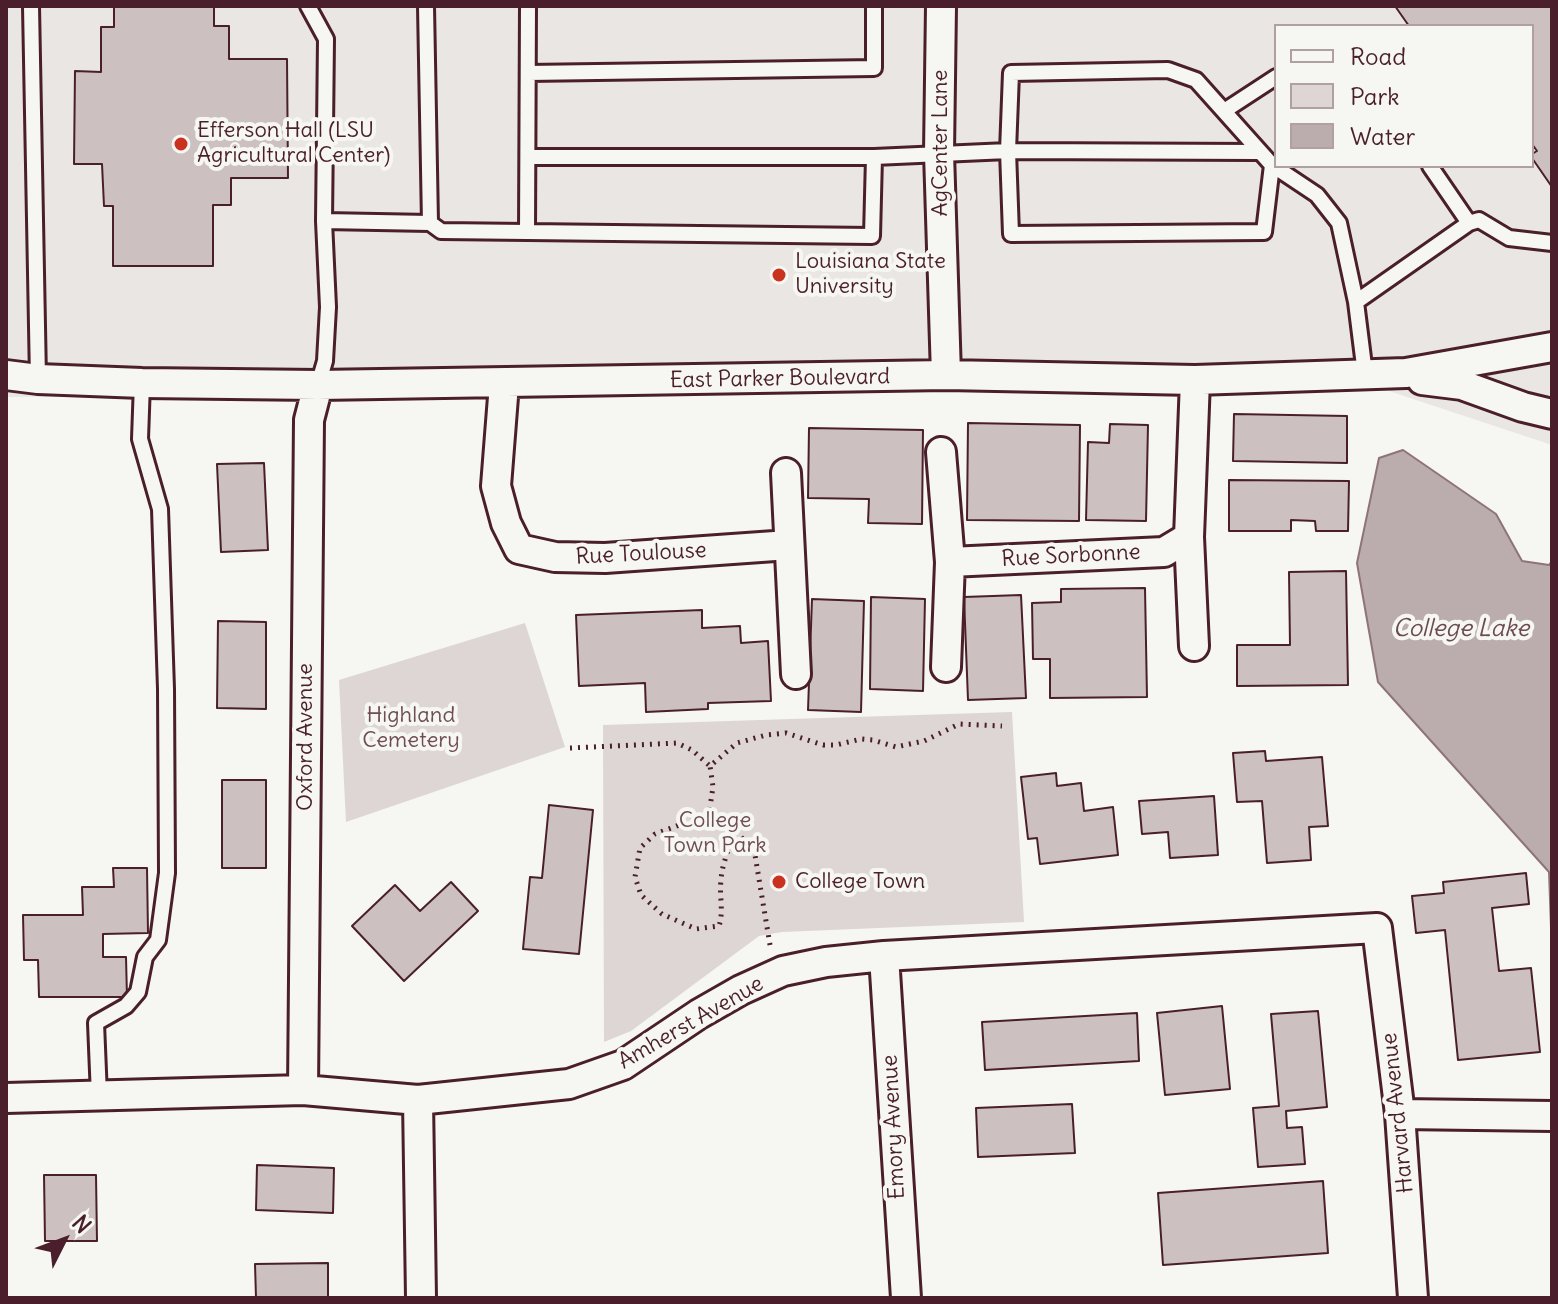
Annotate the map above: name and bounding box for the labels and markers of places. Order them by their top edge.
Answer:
place label: Efferson Hall (LSU Agricultural Center) [197,118,390,170]
marker: Efferson Hall (LSU Agricultural Center) [172,135,190,153]
place label: Louisiana State University [795,249,946,300]
marker: Louisiana State University [770,266,788,284]
place label: College Town [795,869,925,895]
marker: College Town [770,873,788,891]

